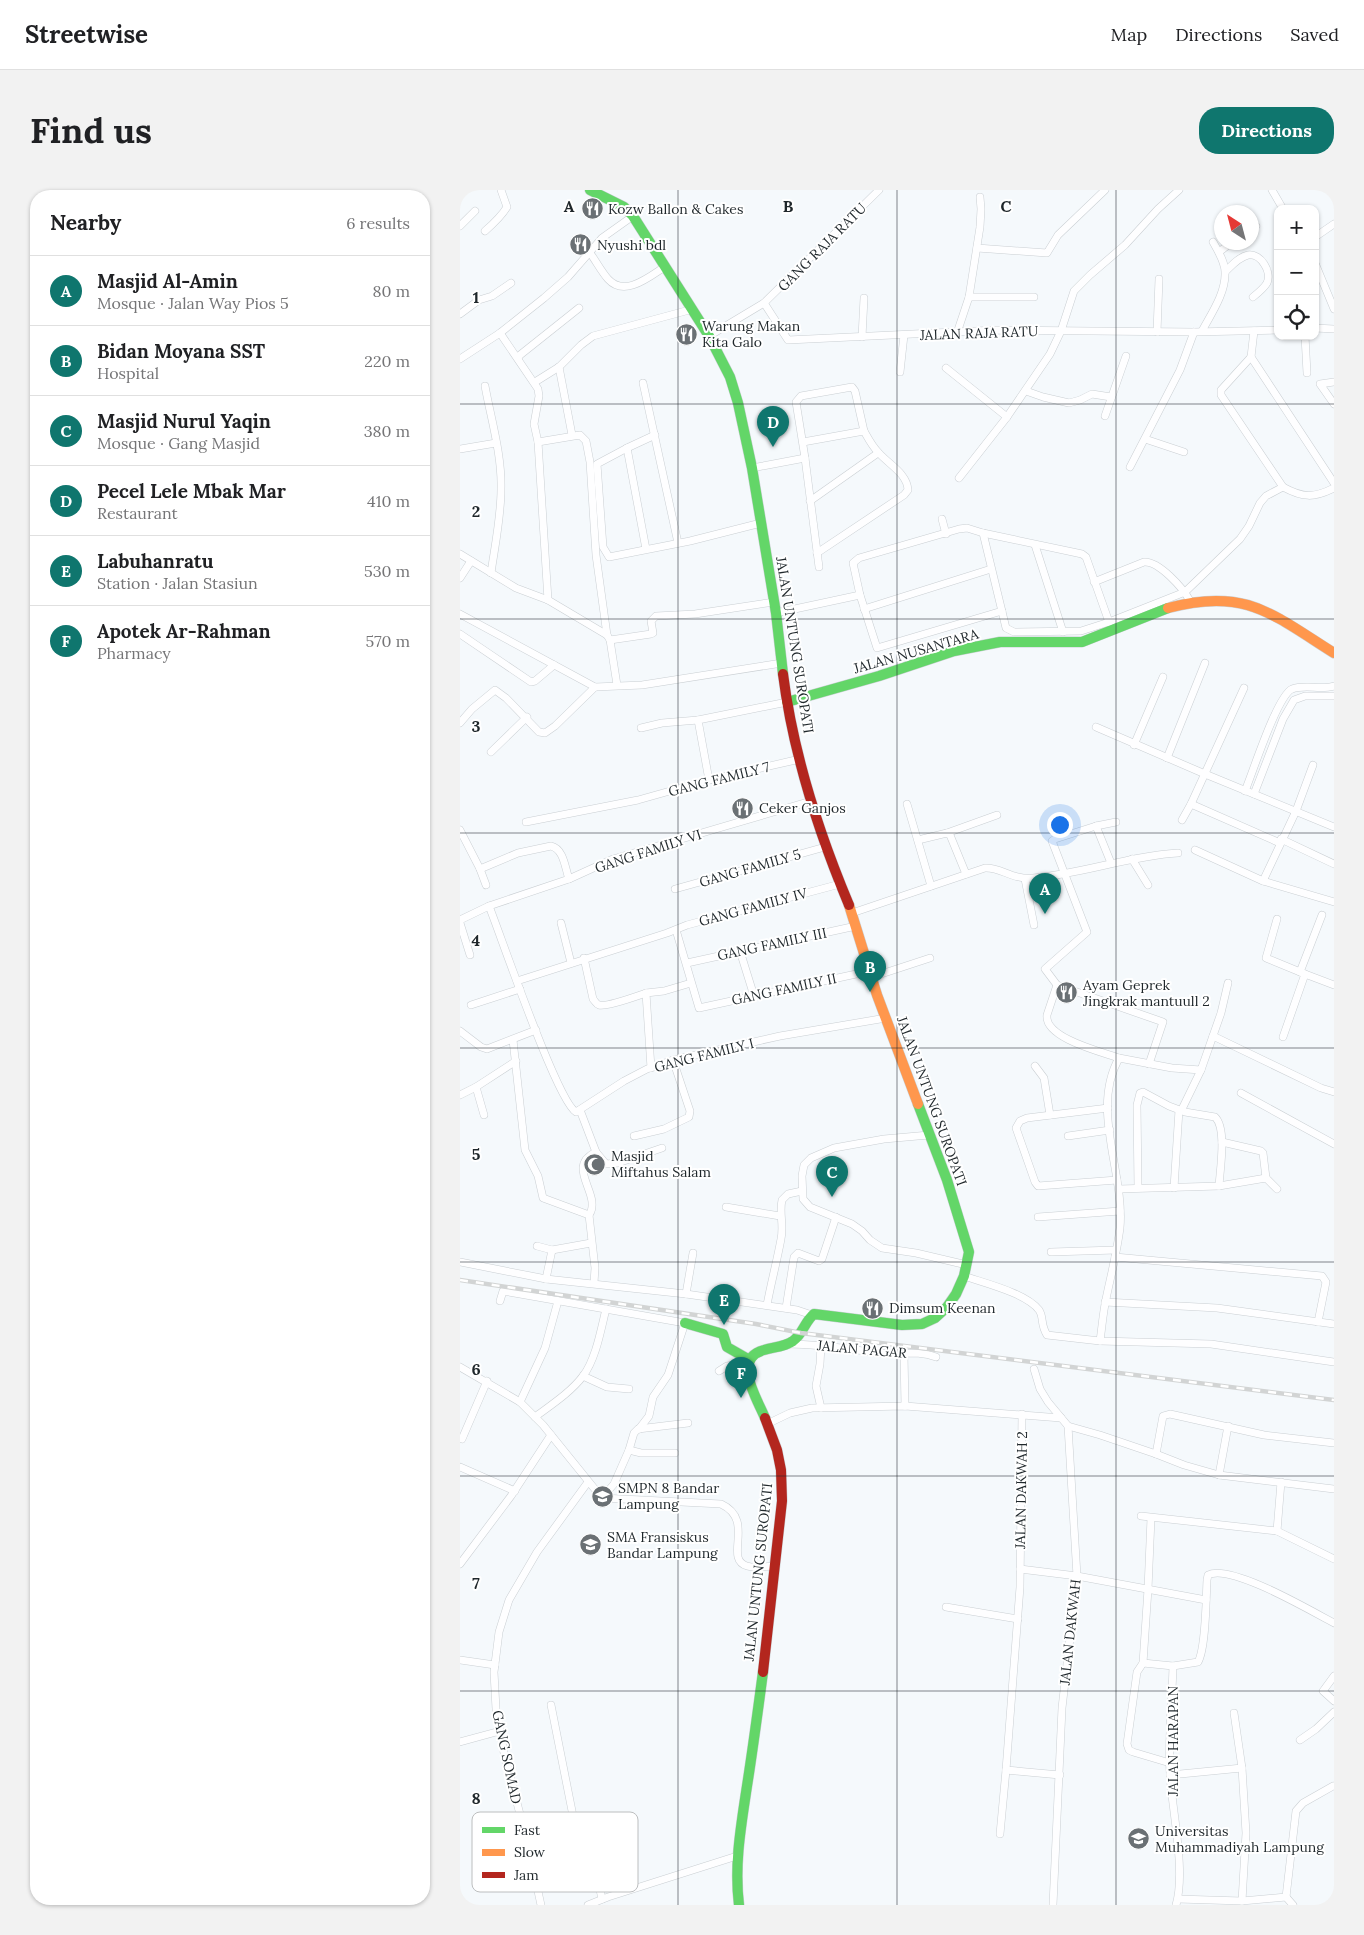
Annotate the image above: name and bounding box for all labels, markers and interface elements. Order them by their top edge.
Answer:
text: Streetwise [25,19,148,50]
text: Map [1111,23,1147,46]
text: Directions [1175,23,1262,46]
text: Saved [1290,23,1339,46]
button: Directions [1199,107,1334,154]
text: Find us [30,108,152,153]
text: A [564,196,575,216]
text: B [783,196,794,216]
text: C [1000,196,1012,216]
restaurant icon: Kozw Ballon & Cakes [580,197,604,221]
street label: GANG RAJA RATU [774,199,870,295]
place label: Kozw Ballon & Cakes [608,200,743,218]
north arrow [1214,205,1259,250]
map controls [1274,205,1319,340]
button: + [1274,205,1319,250]
text: Nearby [50,209,121,236]
text: 6 results [346,213,410,233]
restaurant icon: Nyushi bdl [569,233,593,257]
place label: Nyushi bdl [597,236,666,254]
button: − [1274,250,1319,295]
text: Masjid Al-Amin [97,269,238,293]
text: A [61,281,71,301]
text: 80 m [373,281,410,301]
text: 1 [473,287,479,307]
text: Mosque · Jalan Way Pios 5 [97,293,289,313]
button: locate [1274,295,1319,340]
place label: Warung Makan Kita Galo [702,317,801,351]
restaurant icon: Warung Makan Kita Galo [674,322,698,346]
street label: JALAN RAJA RATU [918,322,1039,344]
text: Bidan Moyana SST [97,339,265,363]
text: B [61,351,71,371]
text: 220 m [364,351,410,371]
text: Hospital [97,363,159,383]
pin: D [757,406,789,447]
text: Masjid Nurul Yaqin [97,409,271,433]
text: C [60,421,72,441]
text: 380 m [364,421,410,441]
text: Mosque · Gang Masjid [97,433,260,453]
text: Pecel Lele Mbak Mar [97,479,286,503]
text: D [60,491,72,511]
text: 410 m [367,491,410,511]
text: 2 [472,501,480,521]
text: Restaurant [97,503,178,523]
text: Labuhanratu [97,549,213,573]
street label: JALAN UNTUNG SUROPATI [772,554,818,735]
text: E [61,561,71,581]
text: 530 m [364,561,410,581]
text: Station · Jalan Stasiun [97,573,258,593]
text: Apotek Ar-Rahman [97,619,271,643]
street label: JALAN NUSANTARA [850,624,981,678]
text: F [61,631,71,651]
text: 570 m [365,631,410,651]
text: Pharmacy [97,643,171,663]
text: 3 [472,716,481,736]
street label: GANG FAMILY 7 [666,758,772,800]
restaurant icon: Ceker Ganjos [731,796,755,820]
place label: Ceker Ganjos [759,799,846,817]
your location [1047,812,1073,838]
street label: GANG FAMILY VI [592,825,704,877]
street label: GANG FAMILY 5 [697,845,803,891]
pin: A [1029,873,1061,914]
street label: GANG FAMILY IV [697,884,810,930]
street label: GANG FAMILY III [716,924,828,964]
text: 4 [472,930,481,950]
pin: B [854,951,886,992]
street label: GANG FAMILY II [730,969,838,1009]
place label: Ayam Geprek Jingkrak mantuull 2 [1082,976,1210,1010]
restaurant icon: Ayam Geprek Jingkrak mantuull 2 [1055,981,1079,1005]
street label: JALAN UNTUNG SUROPATI [893,1013,971,1188]
street label: GANG FAMILY I [652,1034,756,1076]
text: 5 [472,1144,481,1164]
place label: Masjid Miftahus Salam [611,1147,711,1181]
mosque icon: Masjid Miftahus Salam [583,1152,607,1176]
pin: C [816,1156,848,1197]
pin: E [708,1284,740,1325]
restaurant icon: Dimsum Keenan [861,1296,885,1320]
place label: Dimsum Keenan [889,1299,996,1317]
street label: JALAN PAGAR [815,1336,908,1362]
pin: F [725,1357,757,1398]
text: 6 [471,1359,481,1379]
street label: JALAN DAKWAH 2 [1011,1431,1031,1550]
place label: SMPN 8 Bandar Lampung [618,1479,719,1513]
street label: JALAN UNTUNG SUROPATI [740,1482,776,1663]
school or university icon: SMPN 8 Bandar Lampung [590,1484,614,1508]
place label: SMA Fransiskus Bandar Lampung [607,1528,718,1562]
school or university icon: SMA Fransiskus Bandar Lampung [579,1533,603,1557]
text: 7 [472,1573,480,1593]
street label: JALAN DAKWAH [1055,1578,1085,1687]
street label: JALAN HARAPAN [1164,1685,1182,1797]
street label: GANG SOMAD [488,1708,526,1806]
text: 8 [471,1788,481,1808]
legend [472,1812,638,1892]
text: Fast [514,1821,541,1839]
place label: Universitas Muhammadiyah Lampung [1155,1822,1324,1856]
school or university icon: Universitas Muhammadiyah Lampung [1127,1827,1151,1851]
text: Slow [514,1843,546,1861]
text: Jam [513,1866,539,1884]

